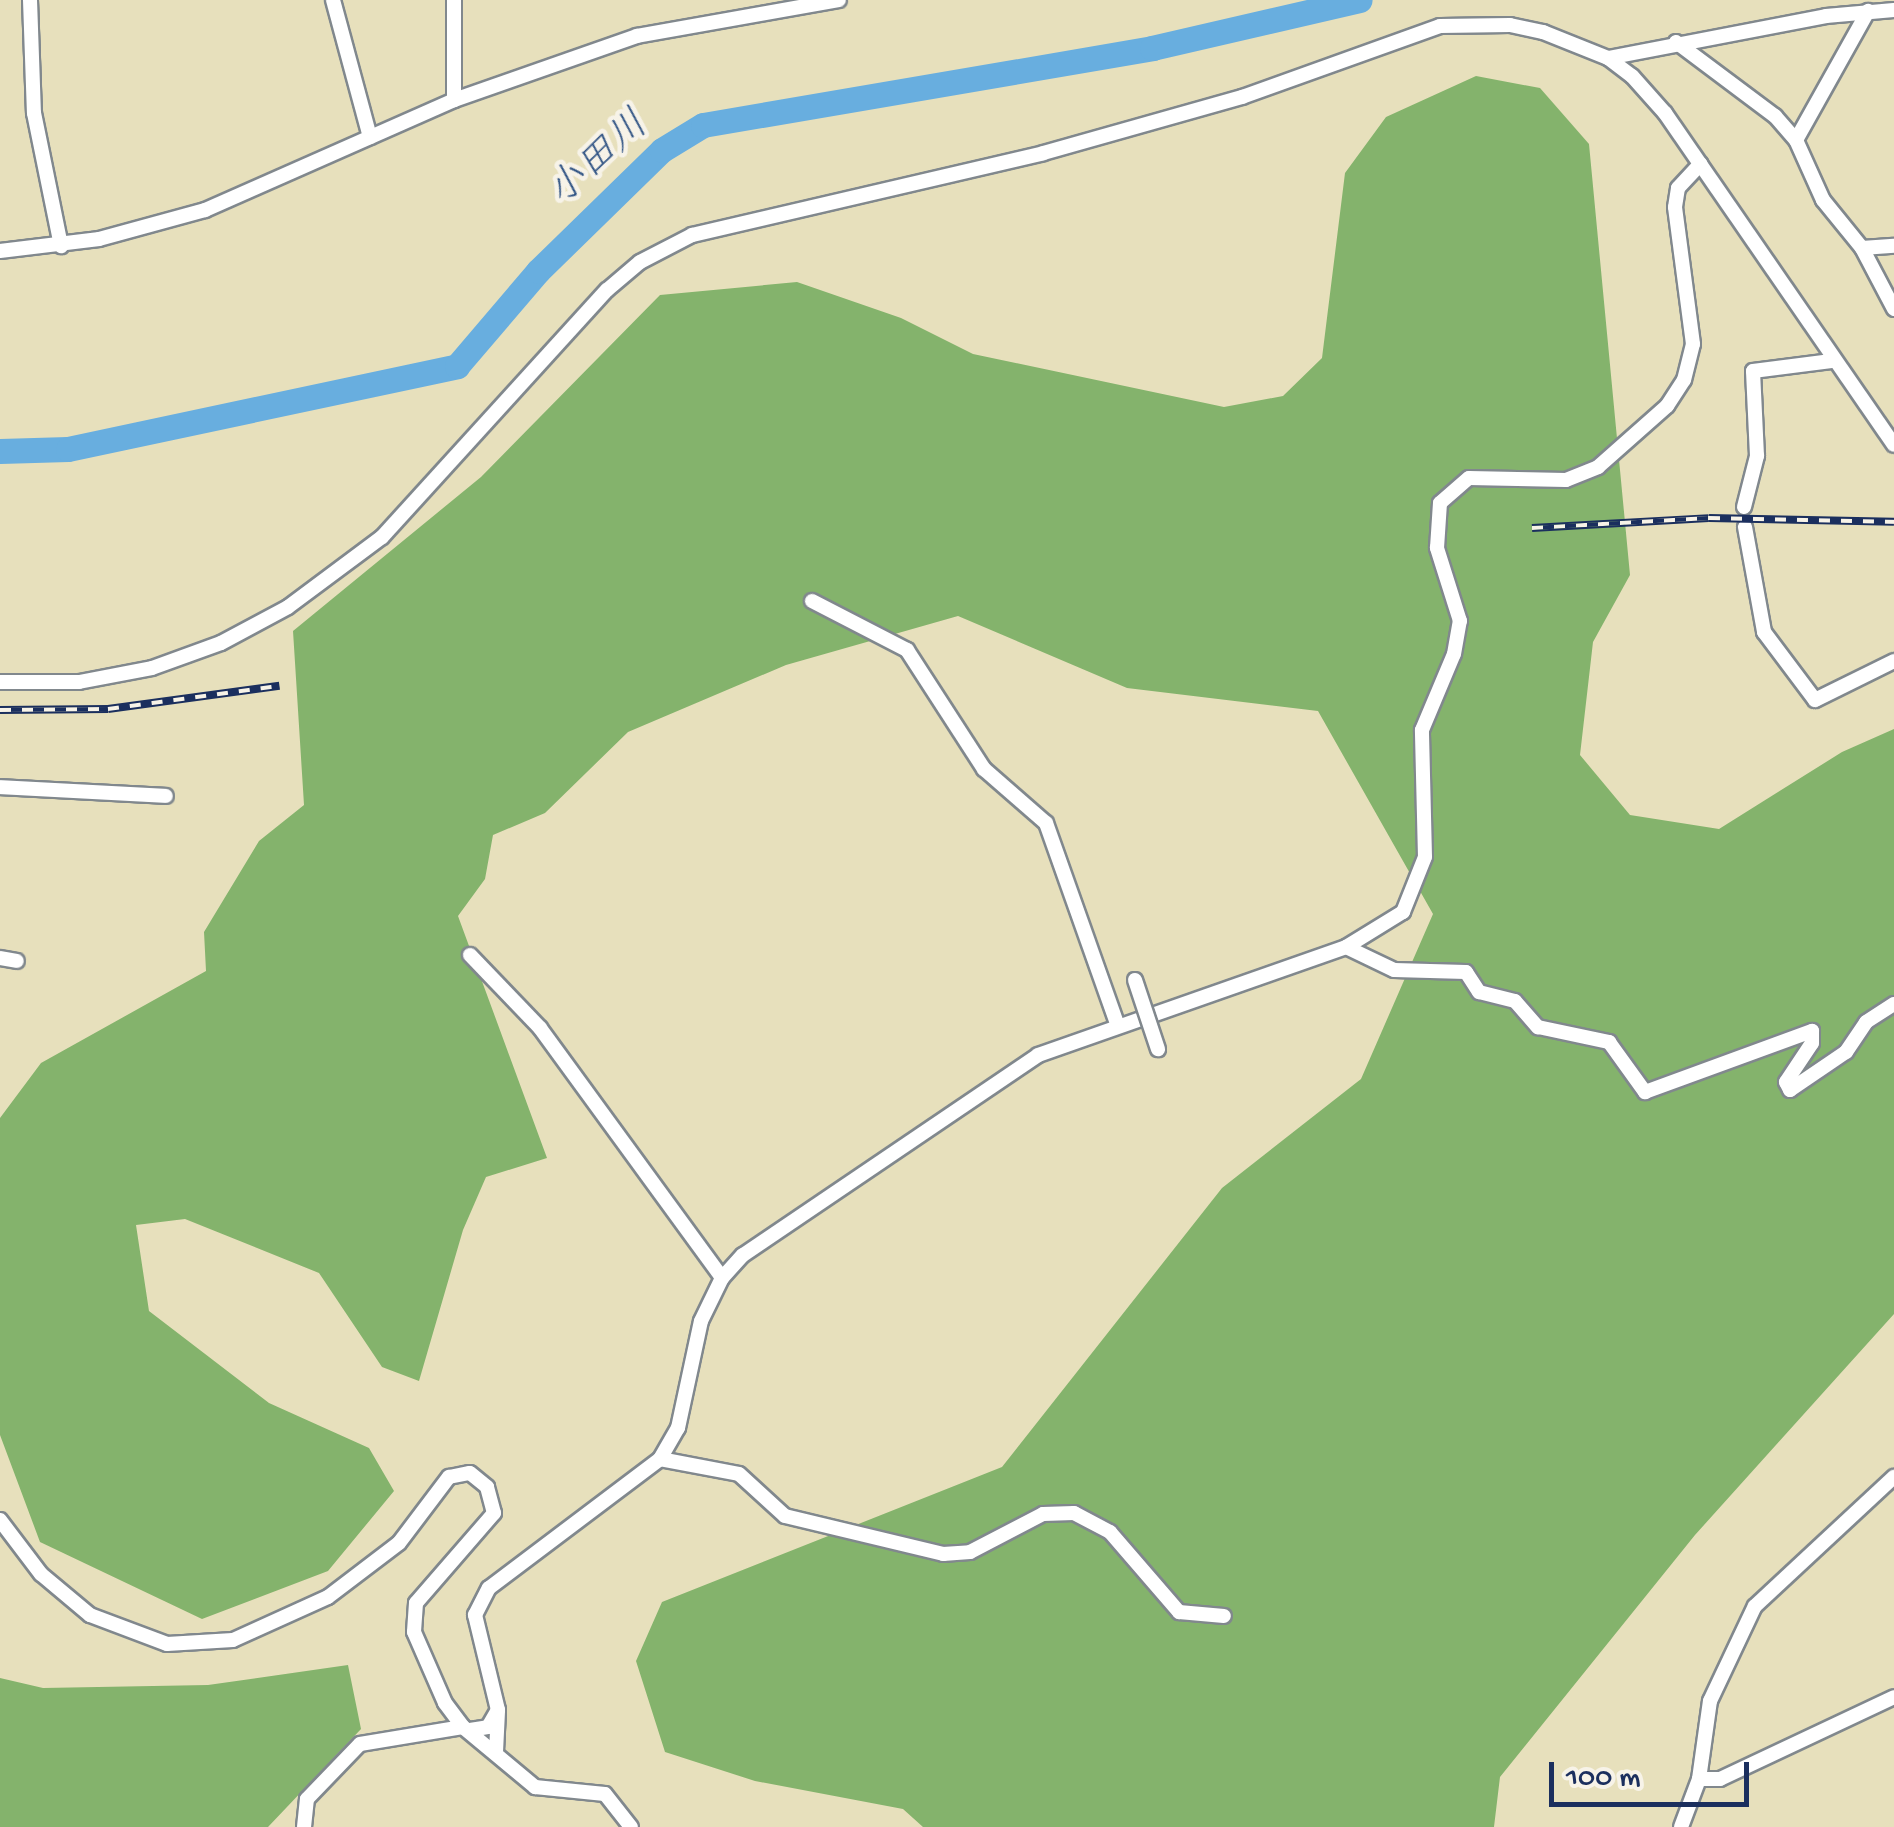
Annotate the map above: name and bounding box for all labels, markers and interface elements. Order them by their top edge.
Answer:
water label: 小田川 [539,103,661,219]
scale bar [1554,1742,1754,1804]
text: 100 m [1566,1762,1641,1797]

